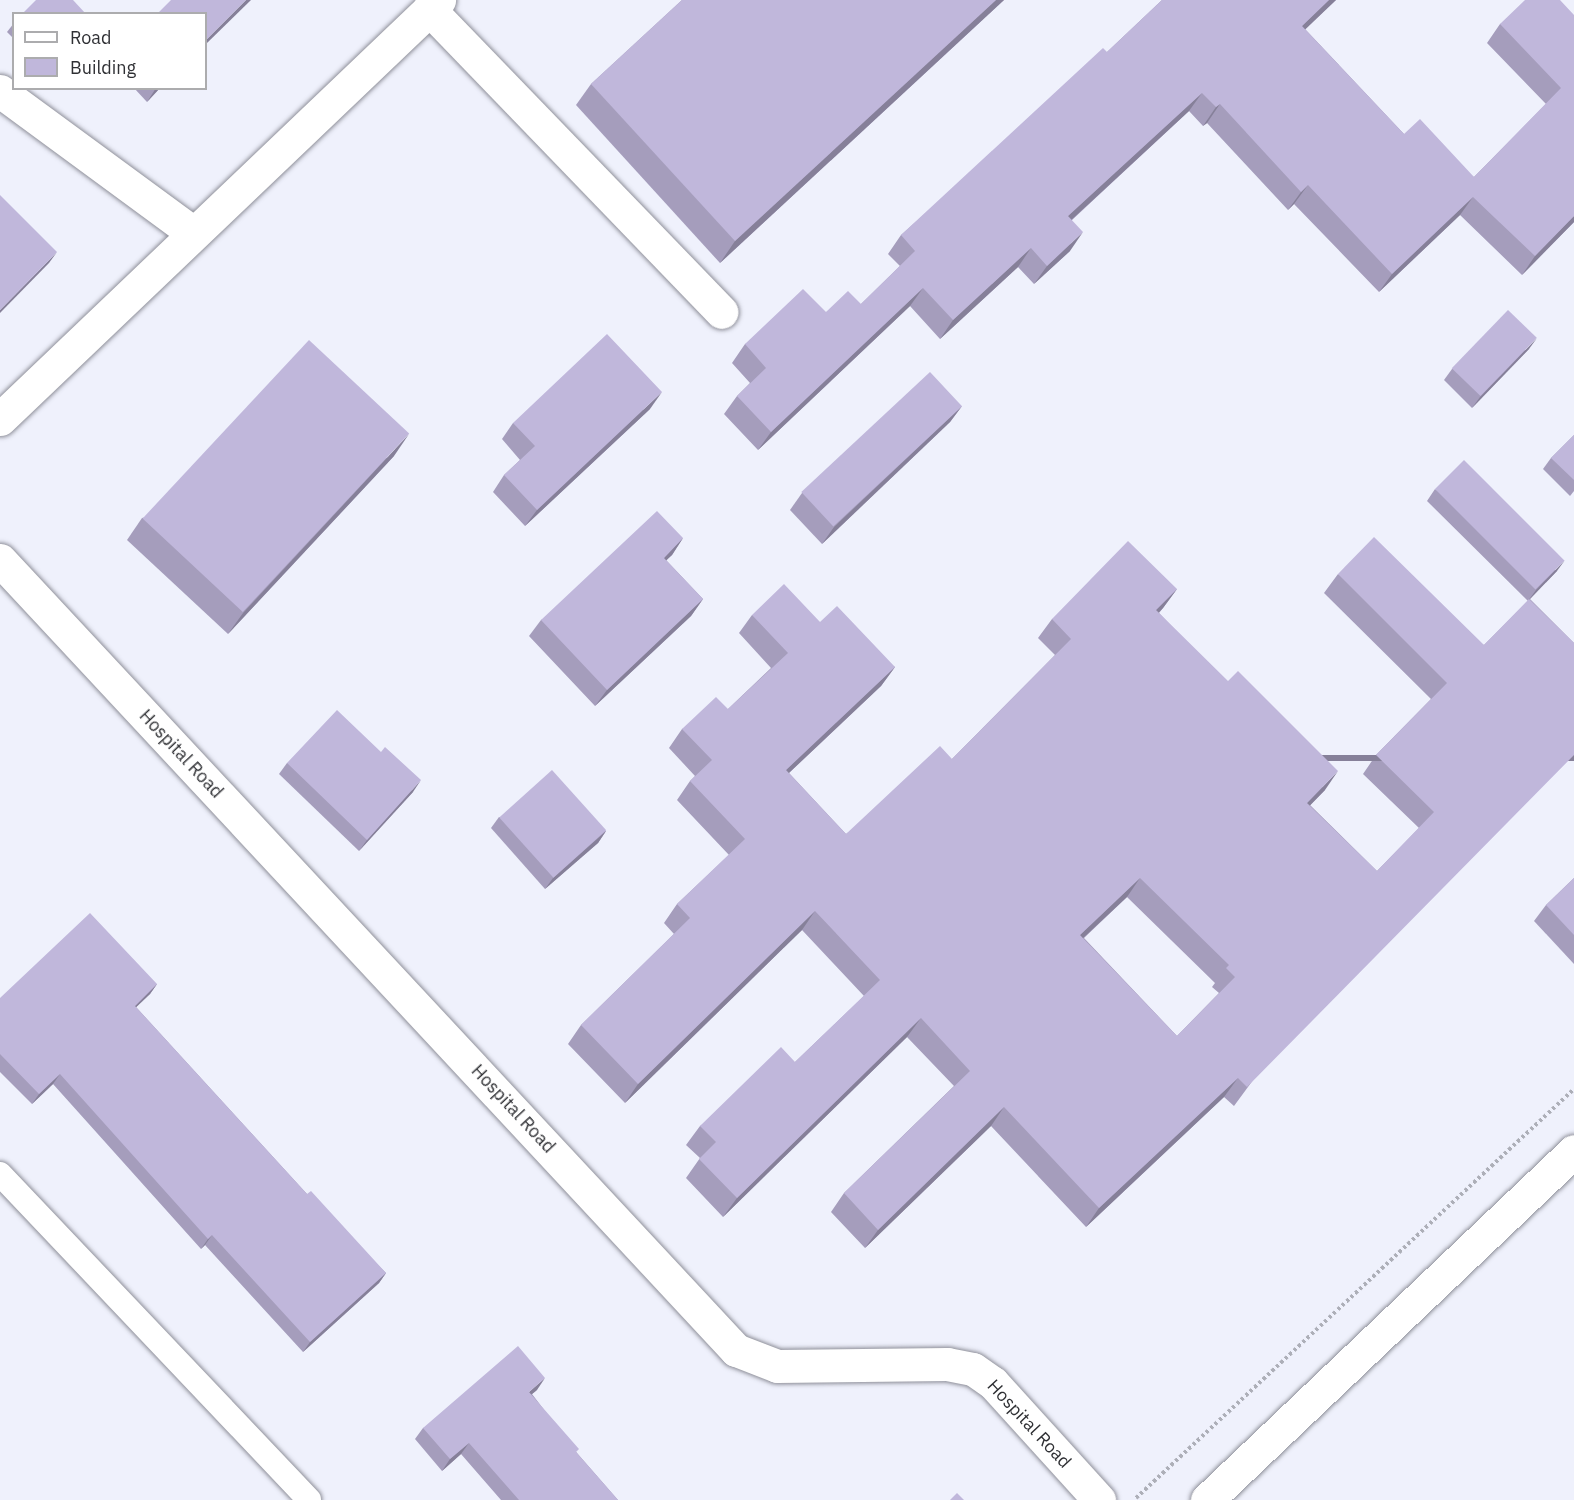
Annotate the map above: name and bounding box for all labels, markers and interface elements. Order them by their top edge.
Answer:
legend [12,12,207,90]
text: Road [70,26,111,49]
text: Building [70,56,136,79]
street label: Hospital Road [135,705,227,803]
street label: Hospital Road [467,1060,559,1158]
street label: Hospital Road [983,1375,1075,1473]

